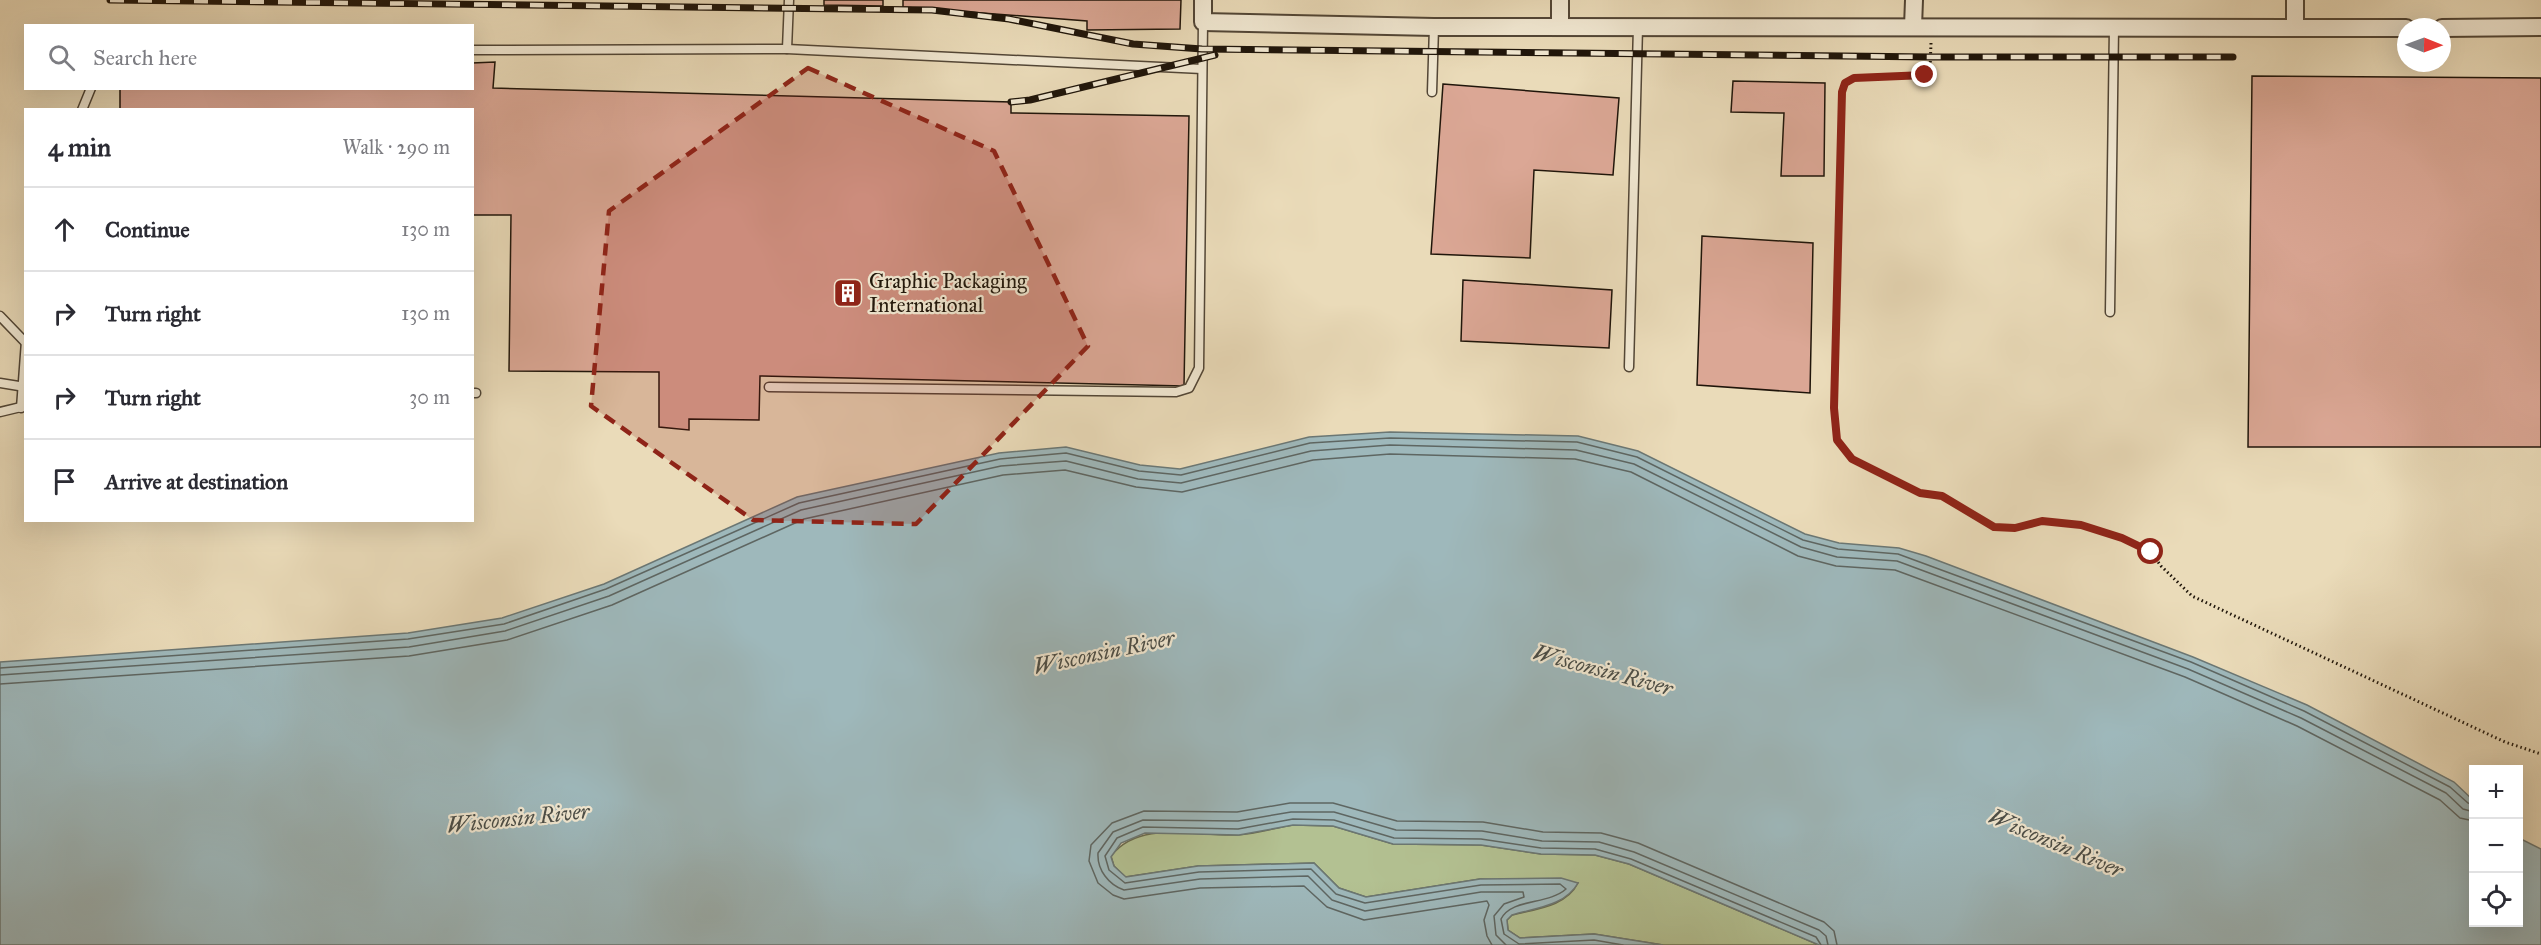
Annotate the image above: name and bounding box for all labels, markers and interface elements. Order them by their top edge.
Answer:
north arrow [2397,18,2451,72]
search box [24,24,474,90]
icon: search [45,41,78,74]
text: Search here [93,44,197,71]
route end [1911,61,1937,87]
text: 4 min [48,131,111,163]
text: Walk · 290 m [342,135,450,159]
icon: ahead [48,213,81,246]
text: Continue [105,216,190,243]
text: 130 m [401,217,450,241]
place label: Graphic Packaging International [869,268,1027,318]
building icon: Graphic Packaging International [832,277,864,309]
icon: right [48,297,81,330]
text: Turn right [105,300,201,327]
text: 130 m [401,301,450,325]
icon: right [48,381,81,414]
text: Turn right [105,384,201,411]
text: 30 m [409,385,450,409]
icon: arrive [48,465,81,498]
text: Arrive at destination [105,468,288,495]
route start [2137,538,2163,564]
water label: Wisconsin River [1031,623,1179,680]
water label: Wisconsin River [1530,638,1678,702]
map controls [2469,765,2523,927]
button: + [2469,765,2523,819]
water label: Wisconsin River [445,797,593,839]
water label: Wisconsin River [1985,803,2129,884]
button: − [2469,819,2523,873]
button: locate [2469,873,2523,927]

